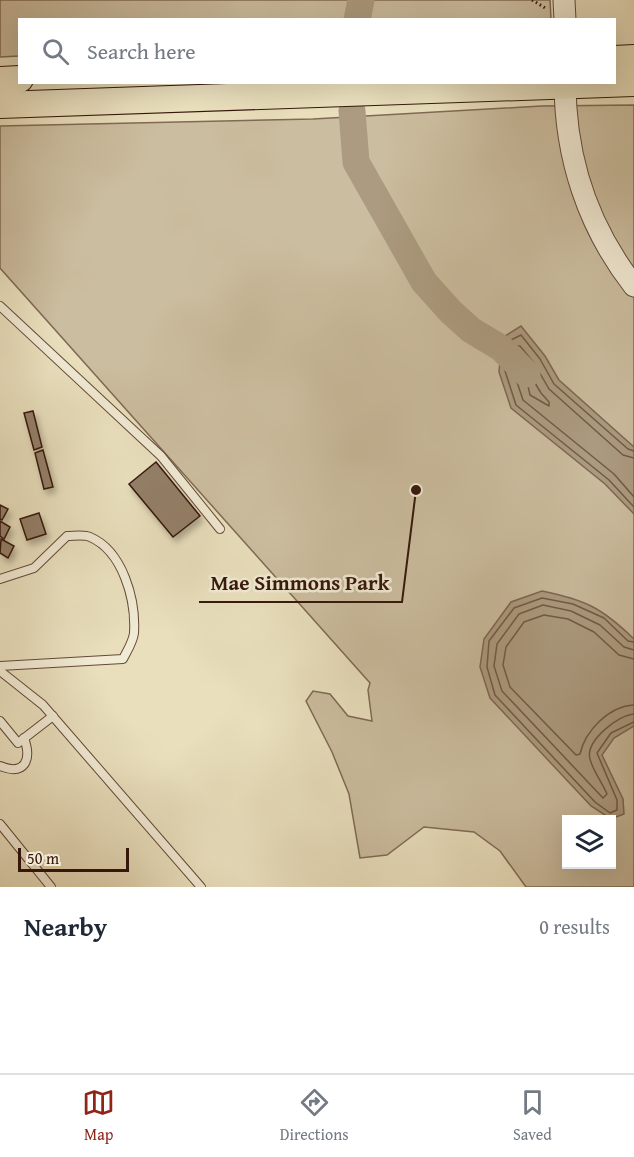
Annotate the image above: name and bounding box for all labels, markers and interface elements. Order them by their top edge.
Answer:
search box [18,18,616,84]
icon: search [39,35,72,68]
text: Search here [87,35,196,67]
callout: Mae Simmons Park [199,563,402,602]
text: Mae Simmons Park [210,567,391,598]
map controls [562,815,616,869]
button: layers [562,815,616,869]
scale bar [18,845,129,872]
text: 50 m [27,846,59,870]
text: Nearby [24,907,107,946]
text: 0 results [539,912,610,941]
tab: Map [82,1086,115,1146]
tab: Directions [280,1086,349,1146]
tab: Saved [513,1086,552,1146]

